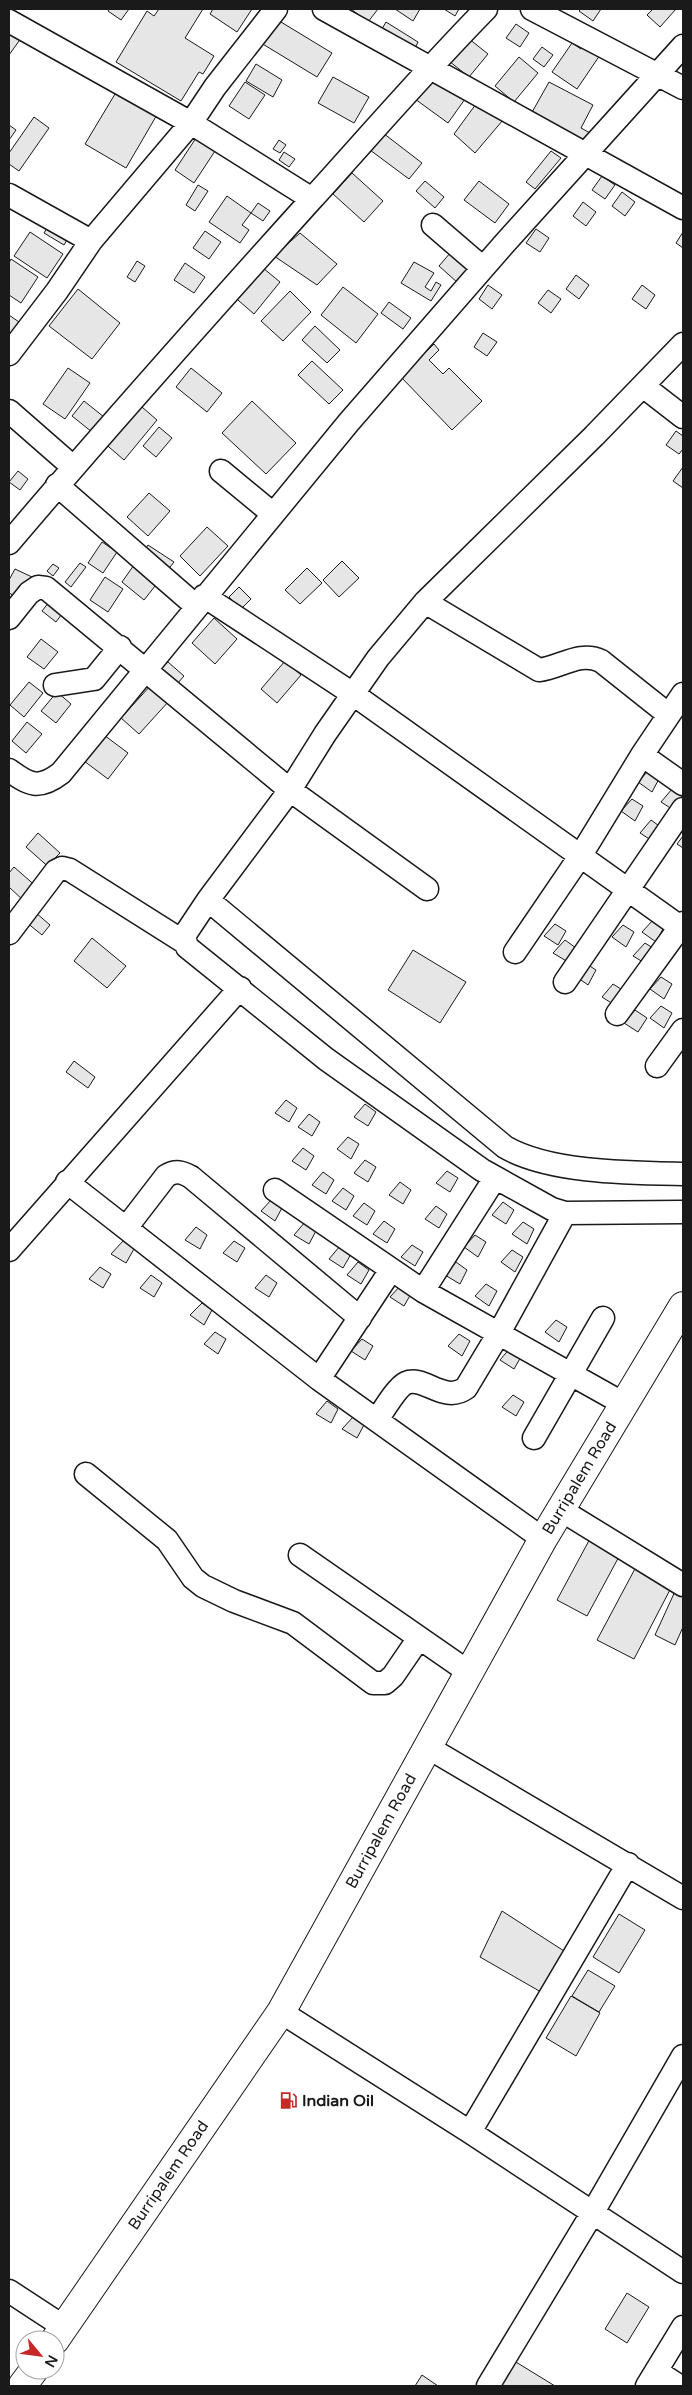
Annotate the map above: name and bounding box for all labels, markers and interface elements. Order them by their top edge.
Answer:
street label: Burripalem Road [538,1418,621,1538]
street label: Burripalem Road [341,1770,421,1892]
fuel station icon: Indian Oil [278,2091,298,2111]
place label: Indian Oil [302,2091,374,2111]
street label: Burripalem Road [124,2117,213,2234]
north arrow [15,2330,65,2380]
text: N [41,2352,61,2370]

